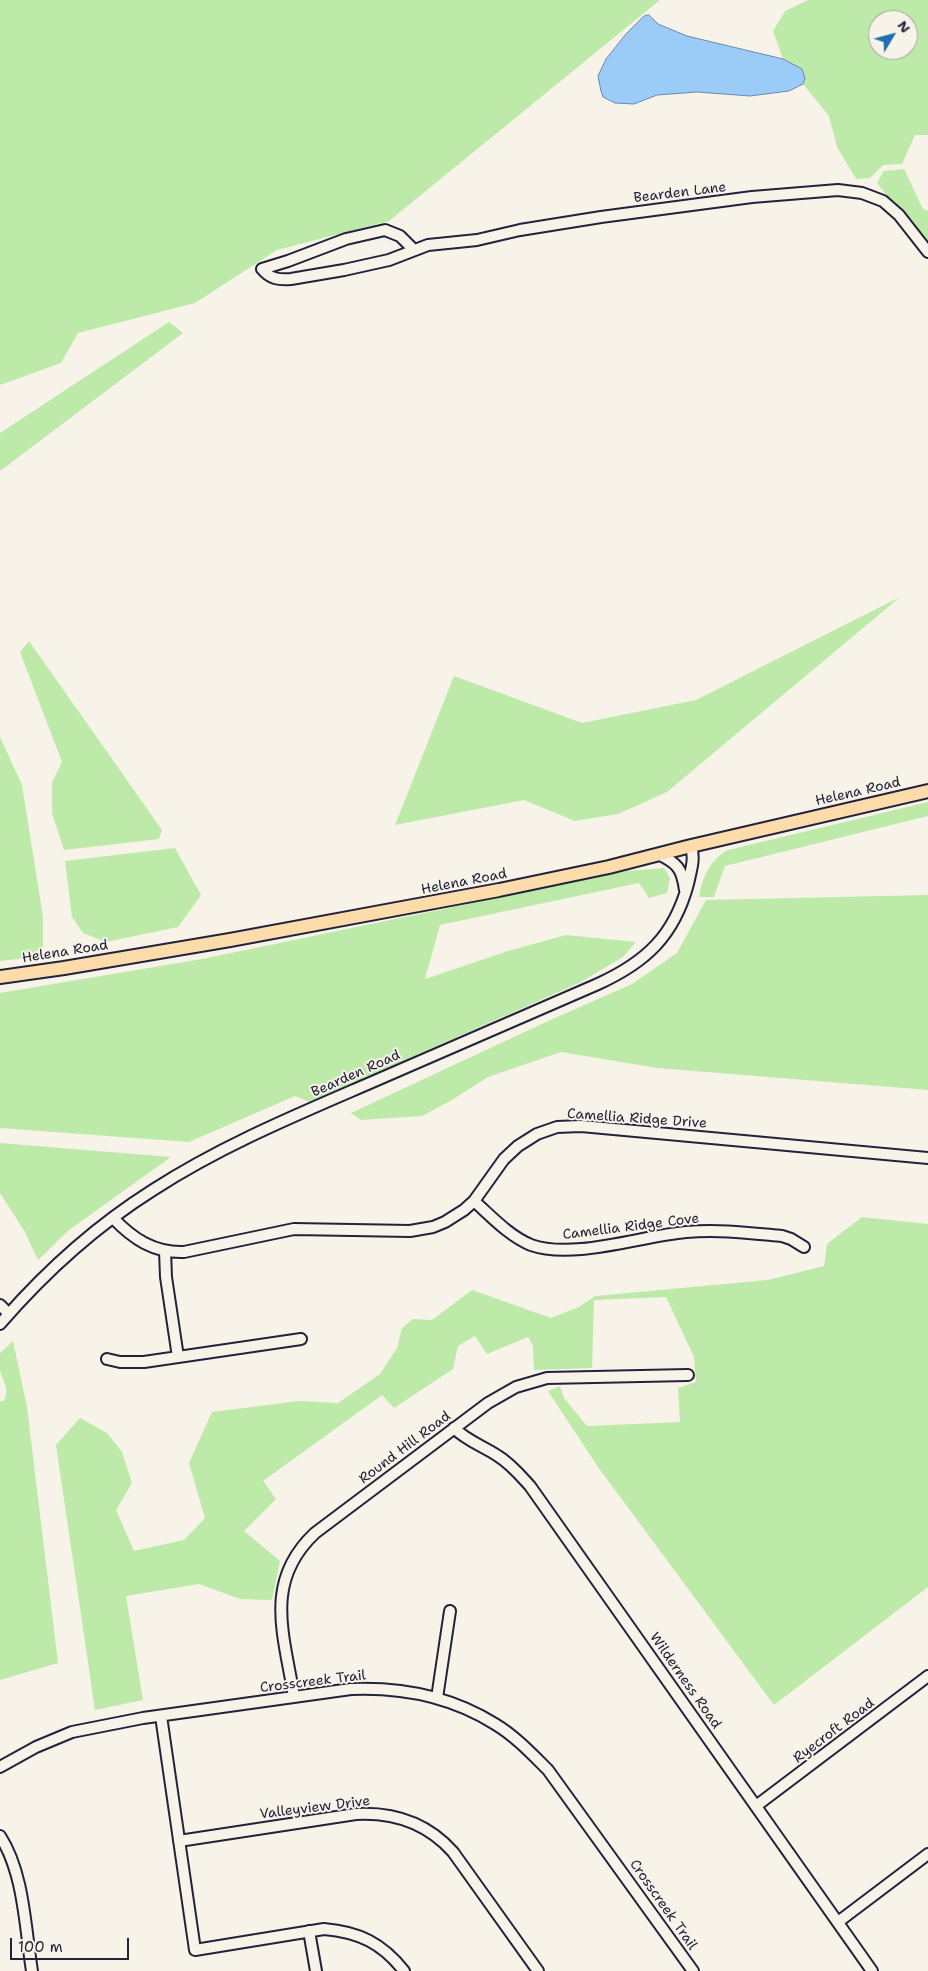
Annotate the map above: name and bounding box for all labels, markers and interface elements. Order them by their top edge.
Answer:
north arrow [868,10,918,60]
text: N [894,17,915,36]
street label: Bearden Lane [633,179,727,207]
street label: Helena Road [814,774,902,810]
street label: Helena Road [420,865,508,899]
street label: Helena Road [21,937,109,967]
street label: Bearden Road [309,1047,403,1101]
street label: Camellia Ridge Drive [567,1106,707,1132]
street label: Camellia Ridge Cove [562,1210,700,1244]
street label: Round Hill Road [356,1408,454,1488]
street label: Wilderness Road [646,1630,724,1732]
street label: Crosscreek Trail [259,1667,367,1697]
street label: Ryecroft Road [790,1695,878,1767]
street label: Valleyview Drive [259,1793,371,1823]
street label: Crosscreek Trail [626,1857,700,1953]
scale bar [12,1928,131,1960]
text: 100 m [18,1937,63,1957]

